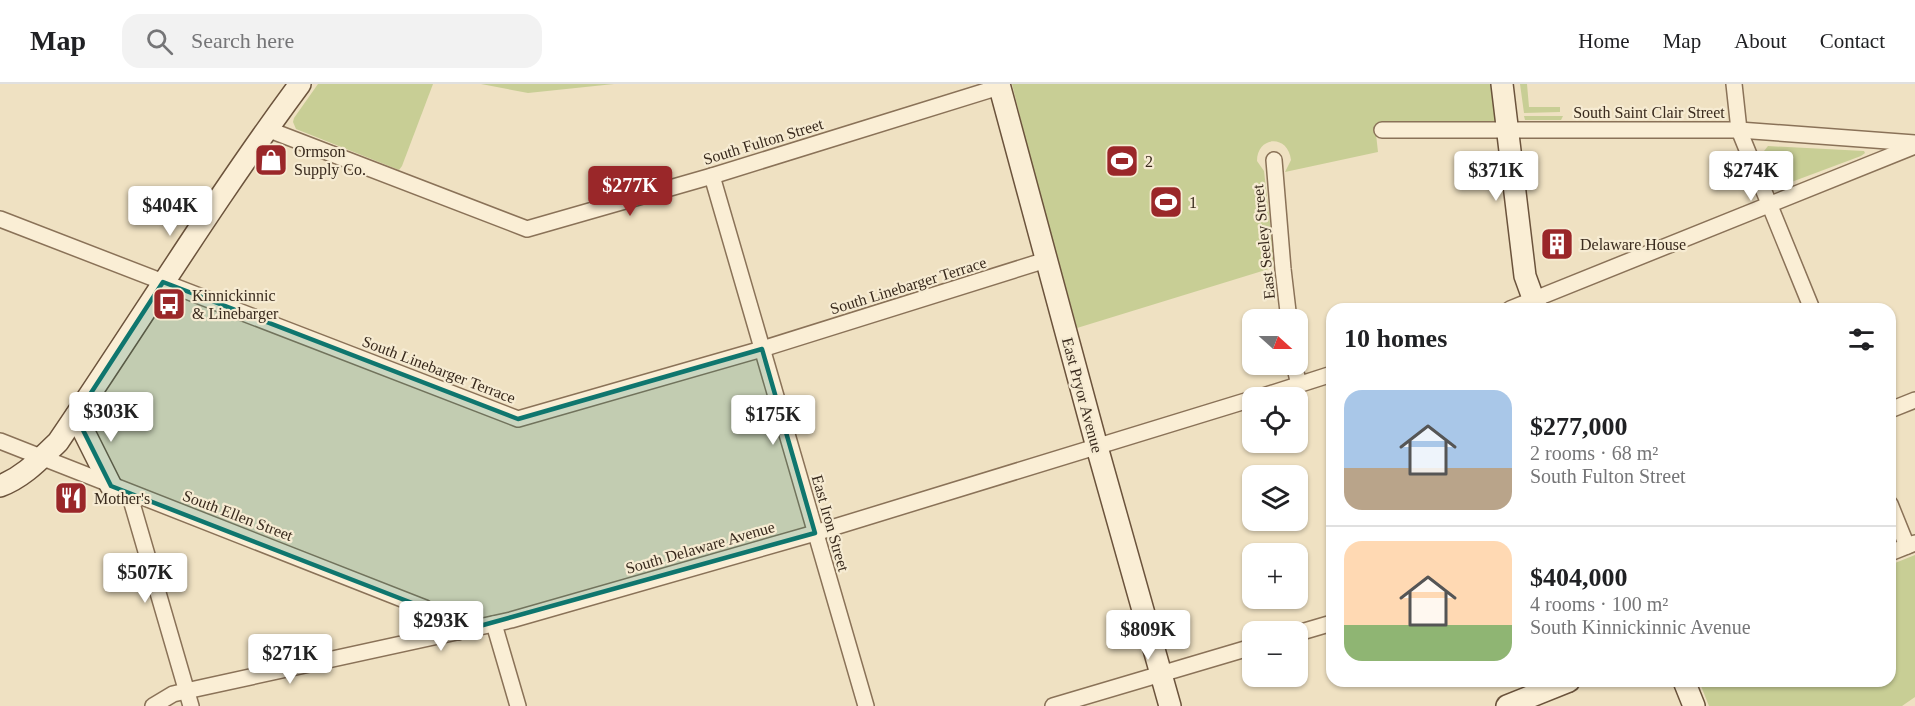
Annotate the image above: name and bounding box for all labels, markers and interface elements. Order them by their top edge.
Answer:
search box [122,14,542,68]
text: Map [30,25,86,56]
icon: search [143,25,176,58]
text: Search here [191,28,294,53]
text: Home [1578,29,1630,53]
text: Map [1663,29,1701,53]
text: About [1734,29,1787,53]
text: Contact [1820,29,1885,53]
street label: South Saint Clair Street [1573,104,1725,121]
street label: South Fulton Street [701,115,826,168]
shop icon: Ormson Supply Co. [253,142,289,178]
place label: Ormson Supply Co. [294,143,366,179]
sports icon: 2 [1104,143,1140,179]
pin: $371K [1454,151,1538,202]
pin: $274K [1709,151,1793,202]
place label: 2 [1145,153,1153,170]
text: $371K [1468,159,1524,181]
text: $274K [1723,159,1779,181]
pin: $277K [588,166,672,217]
text: $277K [602,174,658,196]
street label: East Seeley Street [1249,183,1279,300]
sports icon: 1 [1148,184,1184,220]
pin: $404K [128,186,212,237]
text: $404K [142,194,198,216]
place label: 1 [1189,194,1197,211]
building icon: Delaware House [1539,226,1575,262]
place label: Delaware House [1580,236,1686,253]
street label: South Linebarger Terrace [828,254,989,318]
bus stop icon: Kinnickinnic & Linebarger [151,286,187,322]
place label: Kinnickinnic & Linebarger [192,287,279,323]
north arrow [1242,309,1308,375]
map controls [1242,309,1308,687]
icon: filters [1845,323,1878,356]
text: 10 homes [1344,324,1447,353]
street label: South Linebarger Terrace [359,332,518,407]
street label: East Pryor Avenue [1058,336,1106,455]
button: locate [1242,387,1308,453]
pin: $303K [69,392,153,443]
pin: $175K [731,395,815,446]
text: $303K [83,400,139,422]
text: $175K [745,403,801,425]
text: $277,000 [1530,412,1628,441]
icon: home [1392,414,1464,486]
text: 2 rooms · 68 m² [1530,442,1658,464]
button: layers [1242,465,1308,531]
text: South Fulton Street [1530,465,1686,487]
street label: East Iron Street [809,473,853,574]
restaurant icon: Mother's [53,480,89,516]
street label: South Ellen Street [180,487,296,544]
place label: Mother's [94,490,150,507]
street label: South Delaware Avenue [624,518,777,577]
button: + [1242,543,1308,609]
pin: $507K [103,553,187,604]
text: $507K [117,561,173,583]
text: $404,000 [1530,563,1628,592]
icon: home [1392,565,1464,637]
text: 4 rooms · 100 m² [1530,593,1668,615]
pin: $293K [399,601,483,652]
text: $293K [413,609,469,631]
pin: $809K [1106,610,1190,661]
text: South Kinnickinnic Avenue [1530,616,1751,638]
text: $809K [1120,618,1176,640]
button: − [1242,621,1308,687]
pin: $271K [248,634,332,685]
text: $271K [262,642,318,664]

